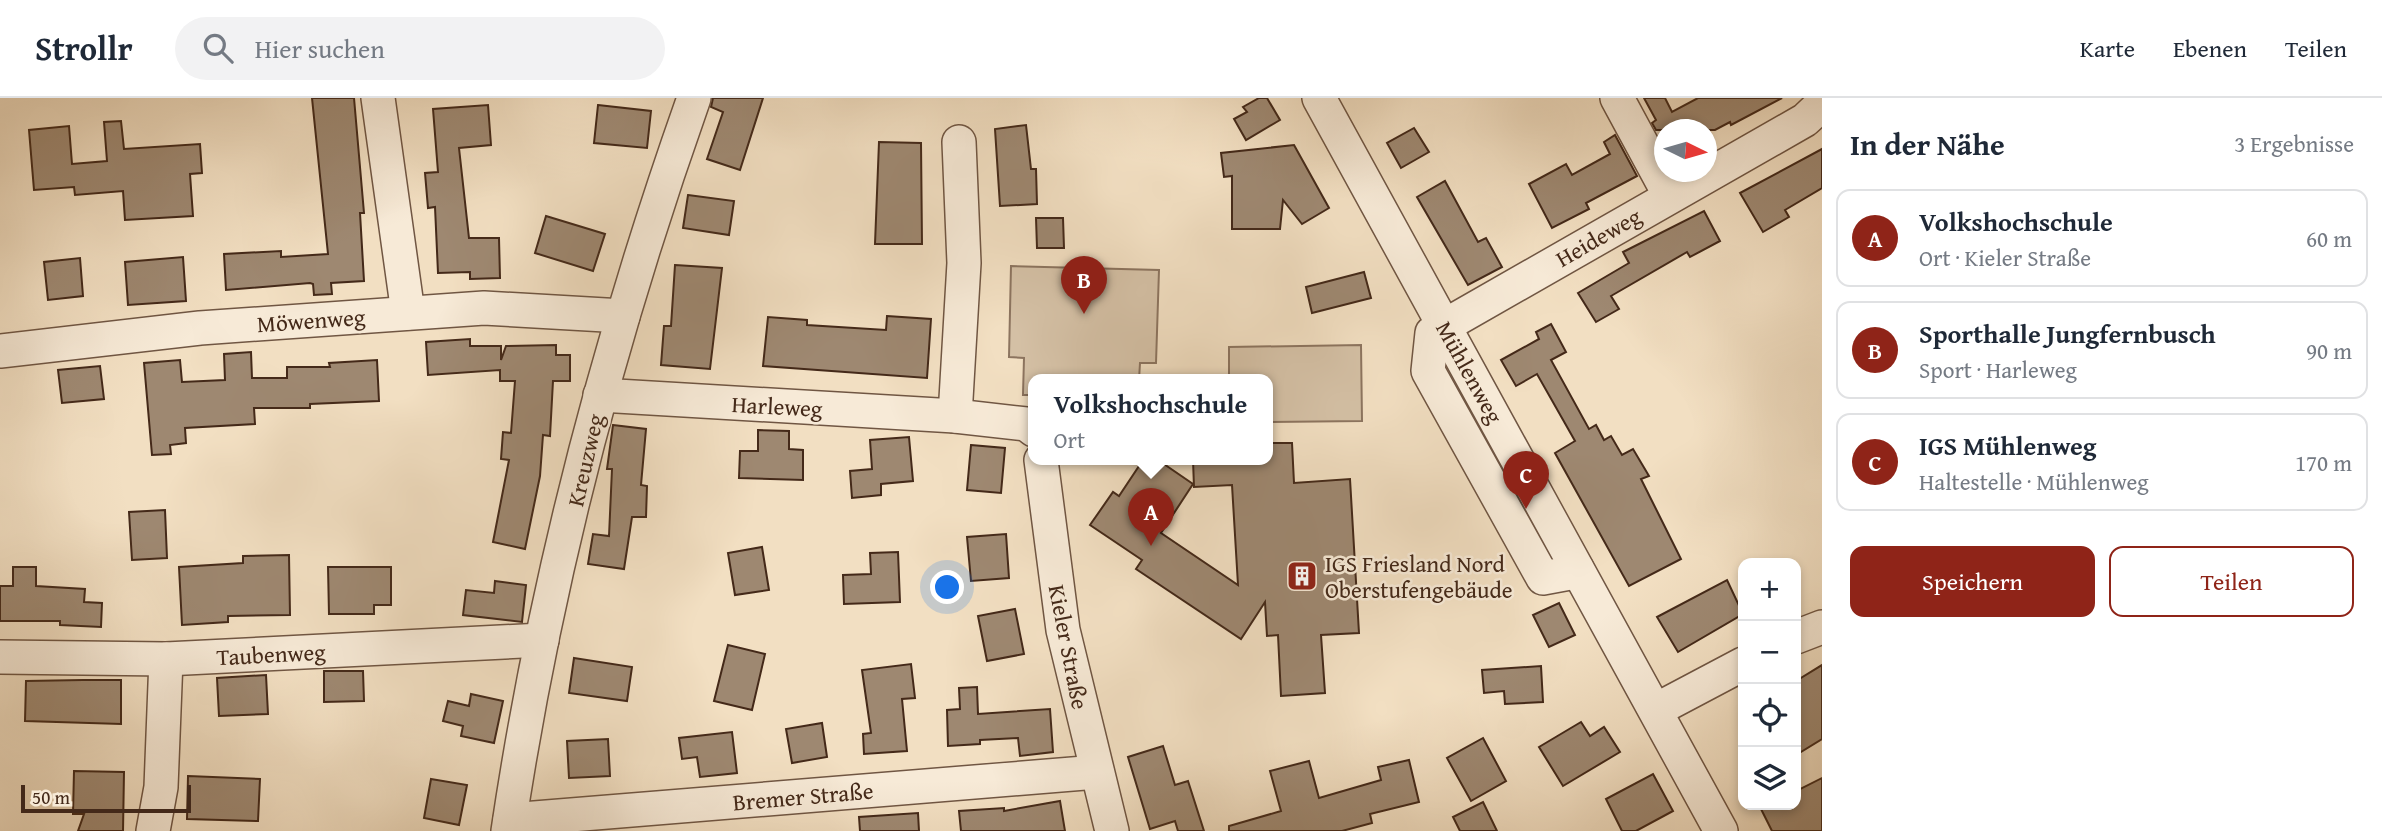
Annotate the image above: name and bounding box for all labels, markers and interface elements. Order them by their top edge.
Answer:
search box [175,17,665,80]
text: Strollr [35,24,133,72]
icon: search [199,29,237,67]
text: Hier suchen [255,29,385,68]
text: Karte [2080,31,2135,66]
text: Ebenen [2173,31,2247,66]
text: Teilen [2285,31,2347,66]
north arrow [1654,119,1717,182]
text: In der Nähe [1850,122,2005,166]
text: 3 Ergebnisse [2234,127,2354,160]
street label: Heideweg [1549,199,1647,275]
text: Volkshochschule [1919,202,2113,241]
text: A [1868,222,1882,255]
text: 60 m [2306,222,2352,255]
text: Ort · Kieler Straße [1919,241,2091,274]
pin: B [1061,256,1107,314]
street label: Möwenweg [256,300,367,340]
text: Sporthalle Jungfernbusch [1919,314,2216,353]
street label: Mühlenweg [1428,315,1512,430]
text: B [1868,334,1882,367]
text: 90 m [2306,334,2352,367]
text: Sport · Harleweg [1919,353,2077,386]
popup [1028,374,1273,465]
text: Volkshochschule [1054,384,1247,423]
street label: Harleweg [731,387,824,425]
street label: Kreuzweg [558,410,612,510]
text: Ort [1054,423,1085,456]
text: IGS Mühlenweg [1919,426,2096,465]
text: C [1868,446,1882,479]
text: 170 m [2295,446,2352,479]
pin: C [1503,451,1549,509]
text: Haltestelle · Mühlenweg [1919,465,2149,498]
pin: A [1128,488,1174,546]
button: Speichern [1850,546,2095,617]
button: Teilen [2109,546,2354,617]
place label: IGS Friesland Nord Oberstufengebäude [1325,547,1512,606]
map controls [1738,558,1801,810]
button: + [1738,558,1801,621]
building icon: IGS Friesland Nord Oberstufengebäude [1285,559,1319,593]
your location [930,570,964,604]
street label: Kieler Straße [1041,582,1097,712]
button: − [1738,621,1801,684]
street label: Taubenweg [216,635,327,673]
button: locate [1738,684,1801,747]
button: layers [1738,747,1801,810]
street label: Bremer Straße [731,773,875,819]
scale bar [21,782,191,814]
text: 50 m [32,783,70,811]

